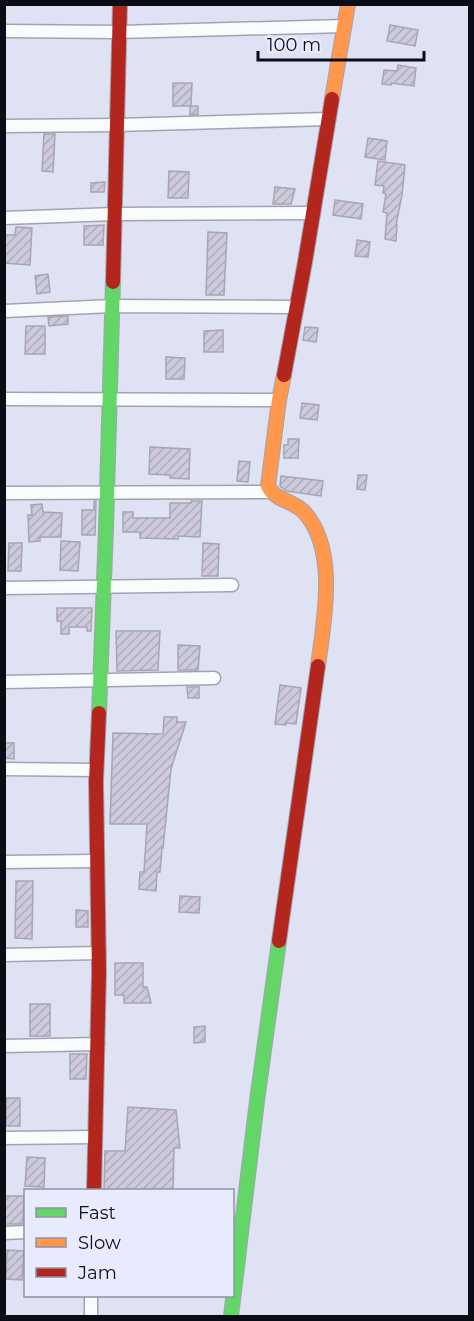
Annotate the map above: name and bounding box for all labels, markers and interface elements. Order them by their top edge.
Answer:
scale bar [258,24,424,62]
text: 100 m [267,34,321,56]
legend [24,1189,234,1297]
text: Fast [78,1202,116,1224]
text: Slow [78,1232,121,1254]
text: Jam [77,1262,117,1284]

